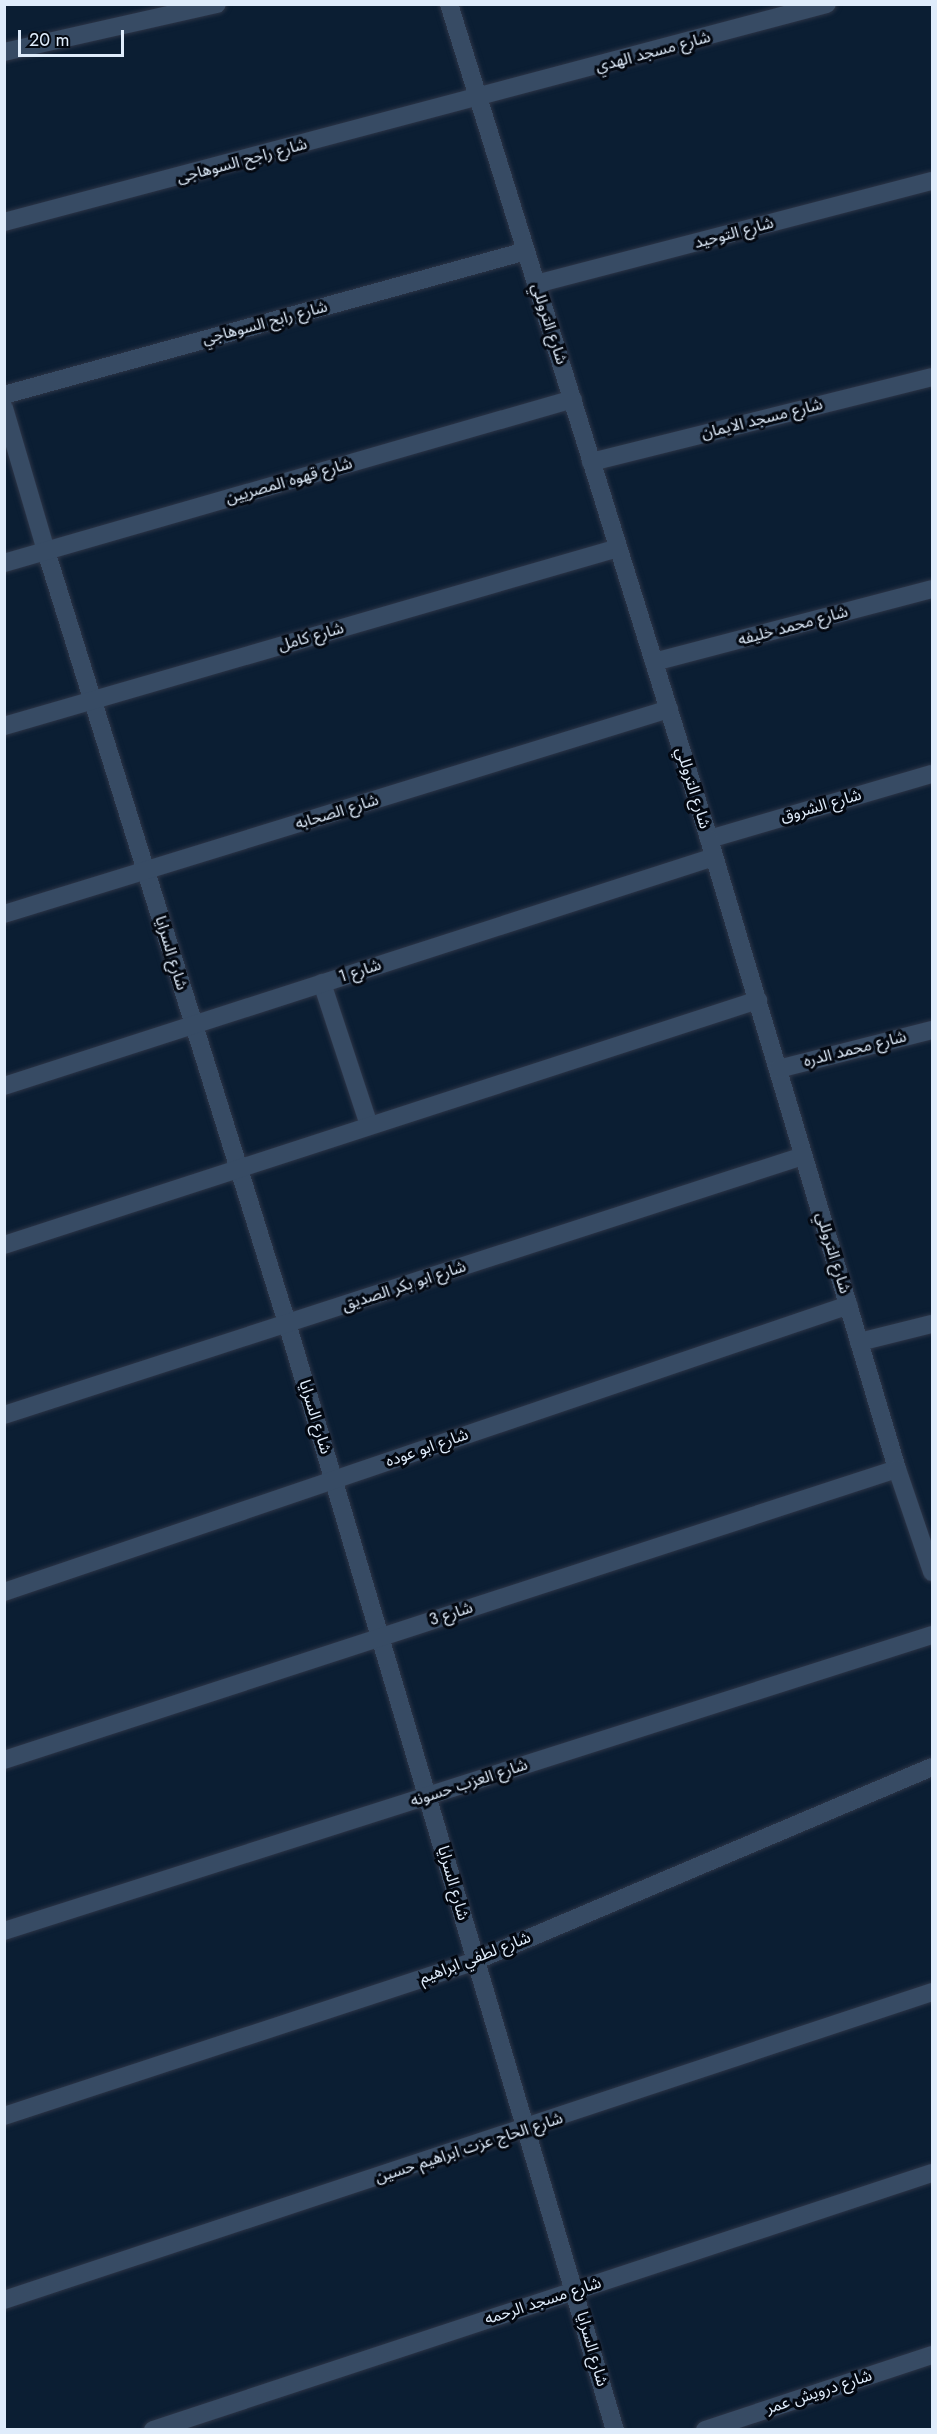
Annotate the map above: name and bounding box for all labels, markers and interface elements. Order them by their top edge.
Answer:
scale bar [21,18,128,56]
text: 20 m [29,27,69,53]
street label: شارع مسجد الهدي [593,27,713,77]
street label: شارع راجح السوهاجى [175,134,309,188]
street label: شارع التوحيد [692,213,776,253]
street label: شارع التروللي [527,281,571,367]
street label: شارع رابح السوهاجي [200,297,330,349]
street label: شارع مسجد الايمان [699,395,825,443]
street label: شارع قهوه المصريين [224,454,354,508]
street label: شارع محمد خليفه [736,602,850,650]
street label: شارع كامل [276,618,346,656]
street label: شارع التروللي [672,745,714,831]
street label: شارع الشروق [778,785,864,827]
street label: شارع الصحابه [293,790,381,834]
street label: شارع السرايا [151,914,191,992]
street label: شارع 1 [336,955,384,987]
street label: شارع محمد الدره [802,1027,908,1071]
street label: شارع التروللي [812,1210,854,1296]
street label: شارع ابو بكر الصديق [340,1257,468,1315]
street label: شارع السرايا [295,1378,335,1456]
street label: شارع ابو عوده [383,1425,471,1471]
street label: شارع 3 [427,1598,475,1630]
street label: شارع العزب حسونه [408,1755,530,1811]
street label: شارع السرايا [433,1843,473,1923]
street label: شارع لطفي ابراهيم [416,1928,534,1988]
street label: شارع الحاج عزت ابراهيم حسين [373,2109,565,2187]
street label: شارع مسجد الرحمه [482,2273,604,2329]
street label: شارع السرايا [572,2309,612,2389]
street label: شارع درويش عمر [764,2366,874,2418]

